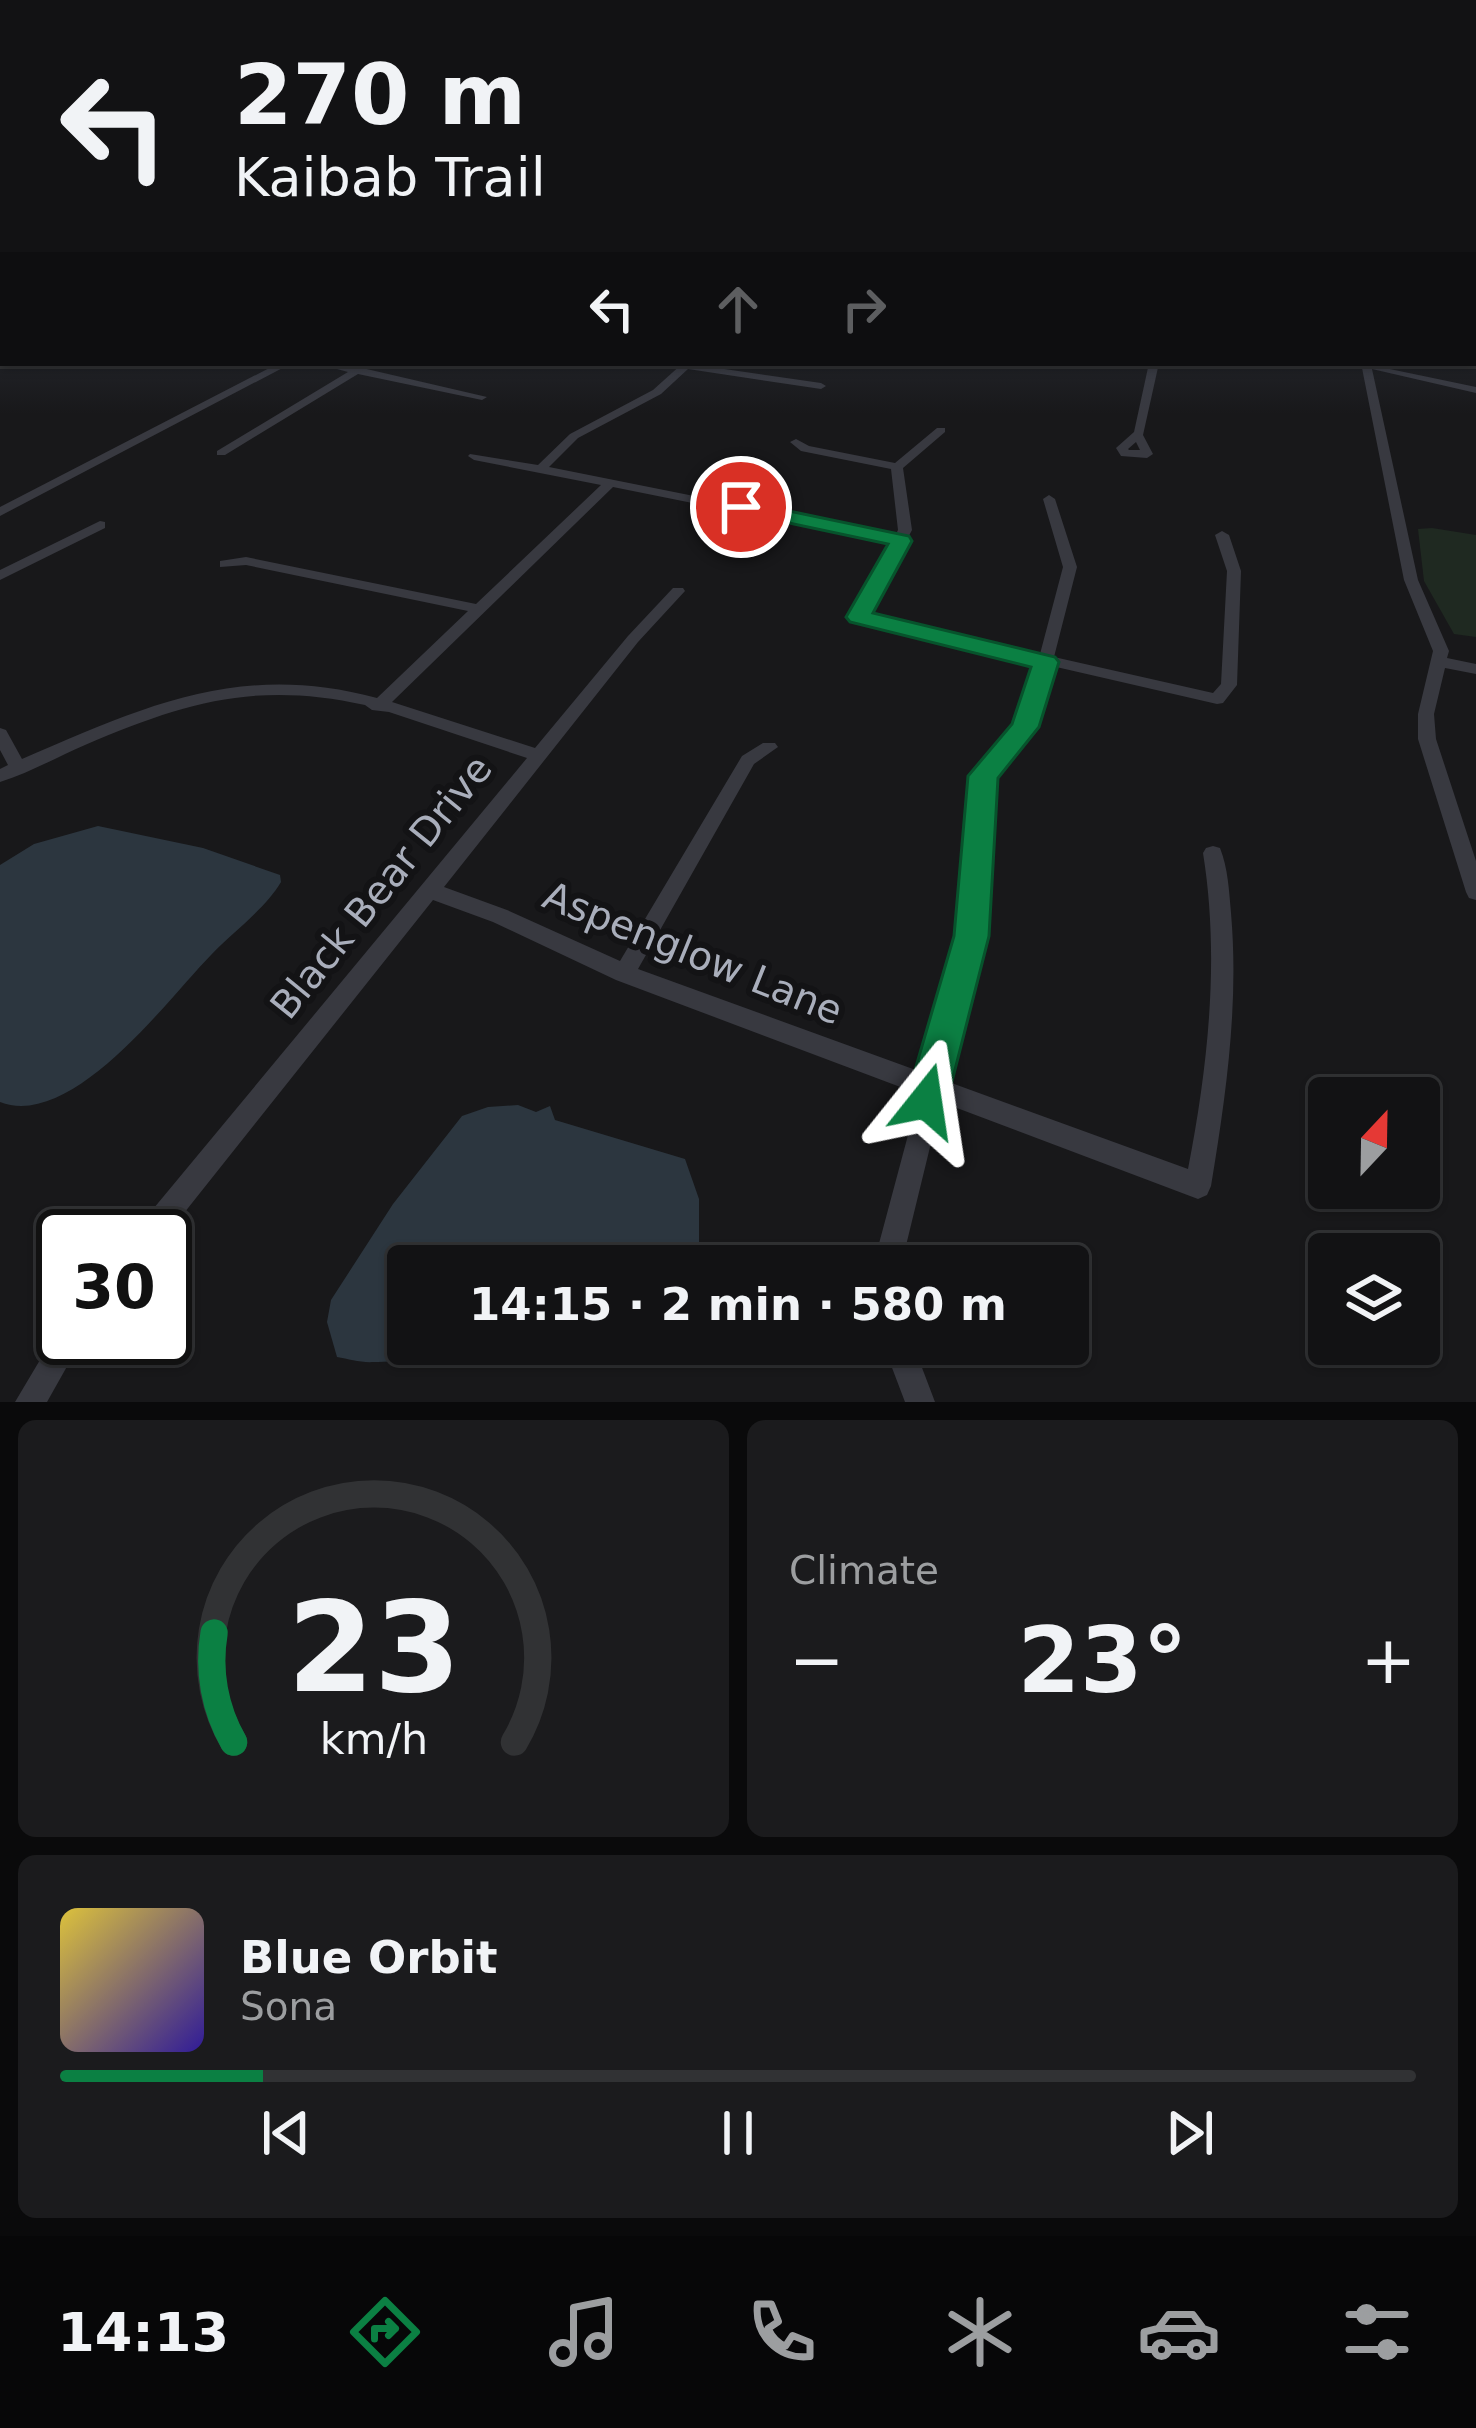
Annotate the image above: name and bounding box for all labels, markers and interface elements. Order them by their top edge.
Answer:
text: 270 m [234,46,526,144]
icon: left [36,48,192,204]
text: Kaibab Trail [234,146,546,209]
icon: left [579,276,645,342]
icon: ahead [705,276,771,342]
icon: right [831,276,897,342]
pin [690,456,792,558]
icon: arrive [708,474,774,540]
street label: Black Bear Drive [261,747,501,1027]
street label: Aspenglow Lane [537,872,849,1034]
position arrow [863,1038,989,1164]
north arrow [1308,1077,1440,1209]
map controls [1308,1077,1440,1365]
speed limit sign: 30 [36,1209,192,1365]
button: layers [1308,1233,1440,1365]
text: 14:15 · 2 min · 580 m [469,1278,1007,1331]
text: Climate [789,1548,939,1593]
text: 23 [287,1575,460,1720]
text: 23° [1017,1608,1188,1713]
text: − [789,1622,844,1699]
text: + [1361,1622,1416,1699]
text: km/h [319,1713,428,1763]
text: Blue Orbit [240,1931,498,1984]
text: Sona [240,1984,337,2029]
icon: previous [253,2100,319,2166]
icon: pause [705,2100,771,2166]
icon: next [1157,2100,1223,2166]
icon: directions [343,2290,427,2374]
icon: music [542,2290,626,2374]
icon: phone [740,2290,824,2374]
icon: climate [938,2290,1022,2374]
icon: car [1137,2290,1221,2374]
icon: filters [1335,2290,1419,2374]
text: 14:13 [57,2301,229,2364]

